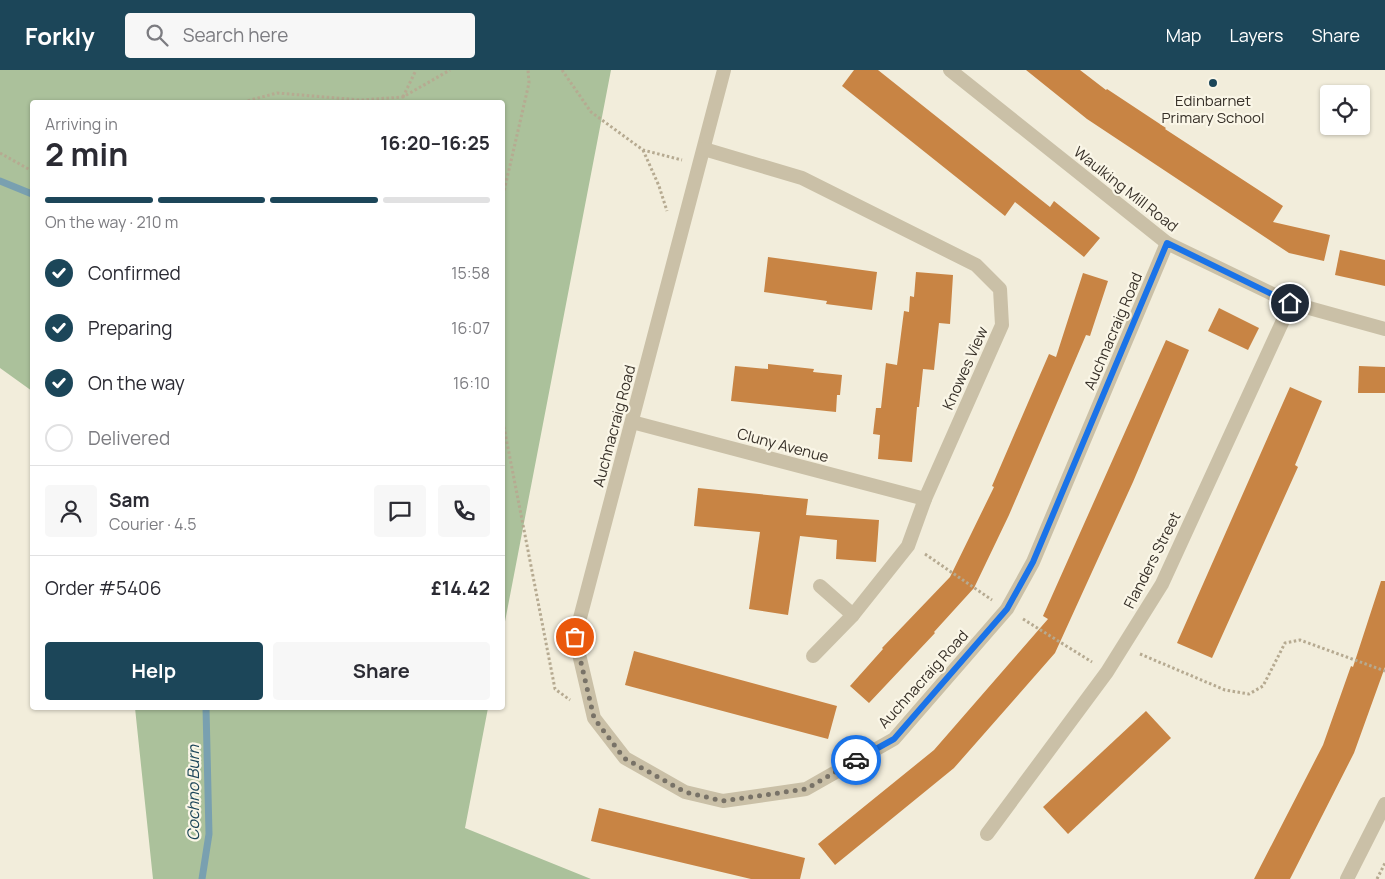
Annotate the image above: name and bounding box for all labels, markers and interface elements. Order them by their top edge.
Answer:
search box [125,13,475,58]
text: Forkly [25,19,95,52]
icon: search [143,21,171,49]
text: Search here [183,22,288,48]
text: Map [1166,23,1201,47]
text: Layers [1229,23,1283,47]
text: Share [1311,23,1360,47]
marker: Edinbarnet Primary School [1207,77,1219,89]
map controls [1320,85,1370,135]
button: locate [1320,85,1370,135]
place label: Edinbarnet Primary School [1162,90,1264,128]
text: Arriving in [45,113,118,135]
text: 16:20–16:25 [380,130,490,156]
text: 2 min [45,132,128,176]
street label: Waulking Mill Road [1069,141,1183,237]
text: On the way · 210 m [45,211,178,233]
icon: check [45,259,73,287]
text: Confirmed [88,260,181,286]
text: 15:58 [451,262,490,284]
street label: Auchnacraig Road [1079,269,1147,393]
pin [1269,282,1311,324]
icon: home [1276,289,1304,317]
icon: check [45,314,73,342]
text: Preparing [88,315,173,341]
text: 16:07 [451,317,490,339]
street label: Knowes View [937,322,993,413]
street label: Auchnacraig Road [588,363,640,489]
icon: check [45,369,73,397]
text: On the way [88,370,185,396]
text: 16:10 [453,372,490,394]
street label: Cluny Avenue [735,423,831,467]
text: Delivered [88,425,170,451]
button: person [45,485,97,537]
button: chat [374,485,426,537]
button: phone [438,485,490,537]
text: Sam [109,487,150,513]
street label: Flanders Street [1119,508,1185,612]
text: Courier · 4.5 [109,513,196,535]
text: Order #5406 [45,575,161,601]
text: £14.42 [431,575,490,601]
pin [554,616,596,658]
icon: bag [561,623,589,651]
street label: Auchnacraig Road [873,625,973,733]
button: Help [45,642,263,700]
button: Share [273,642,490,700]
courier [831,735,881,785]
water label: Cochno Burn [182,745,204,841]
icon: car [842,746,870,774]

